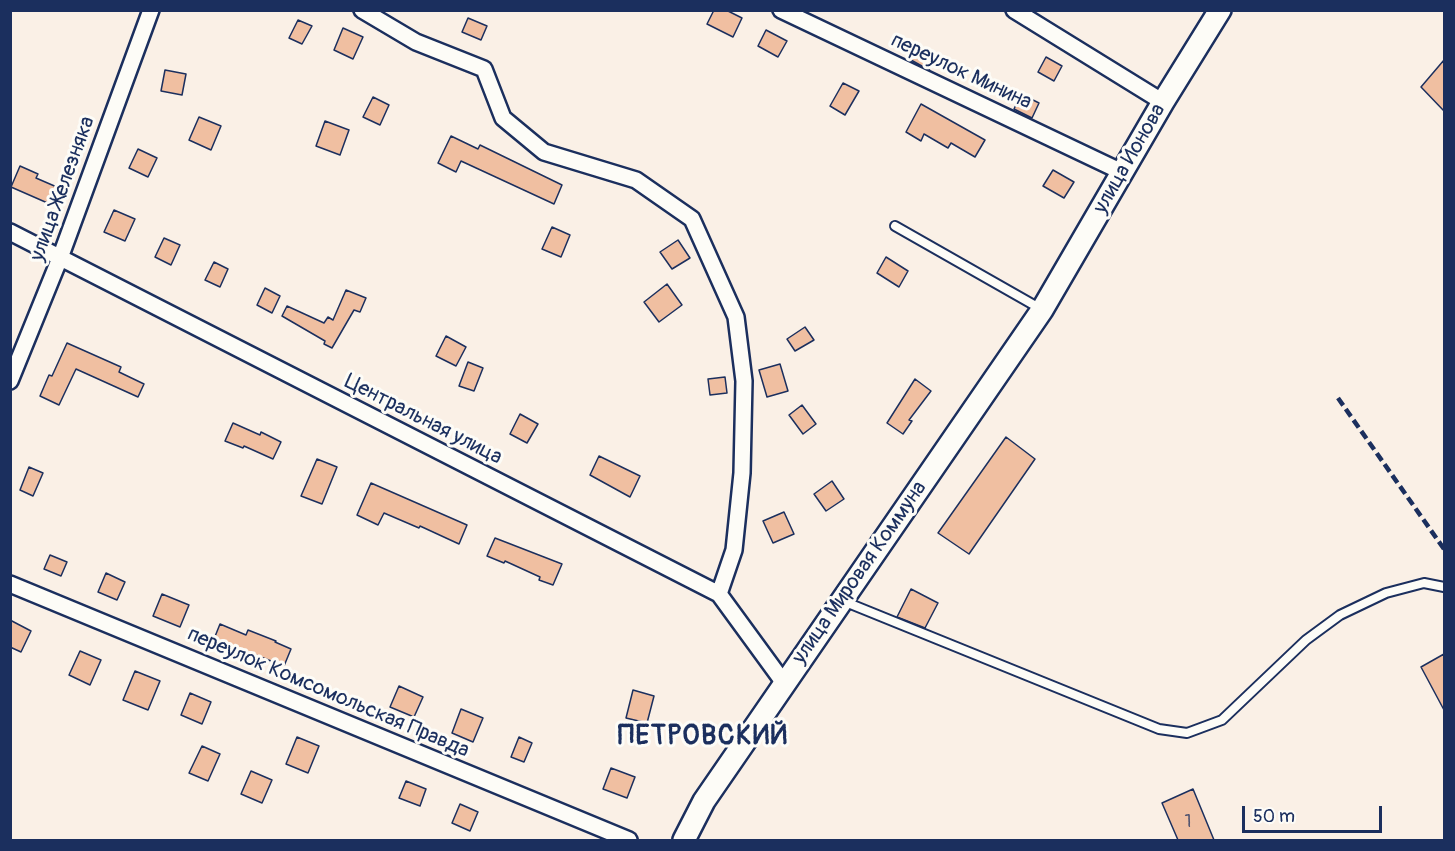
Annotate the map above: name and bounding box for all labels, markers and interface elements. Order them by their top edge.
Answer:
street label: переулок Минина [887,28,1035,116]
street label: улица Ионова [1088,100,1172,218]
street label: улица Железняка [25,113,101,265]
street label: Центральная улица [340,369,506,471]
street label: улица Мировая Коммуна [787,477,933,669]
street label: переулок Комсомольская Правда [183,622,473,764]
district label: ПЕТРОВСКИЙ [618,721,788,753]
scale bar [1245,794,1384,832]
text: 50 m [1253,805,1295,828]
house number: 1 [1184,811,1192,833]

